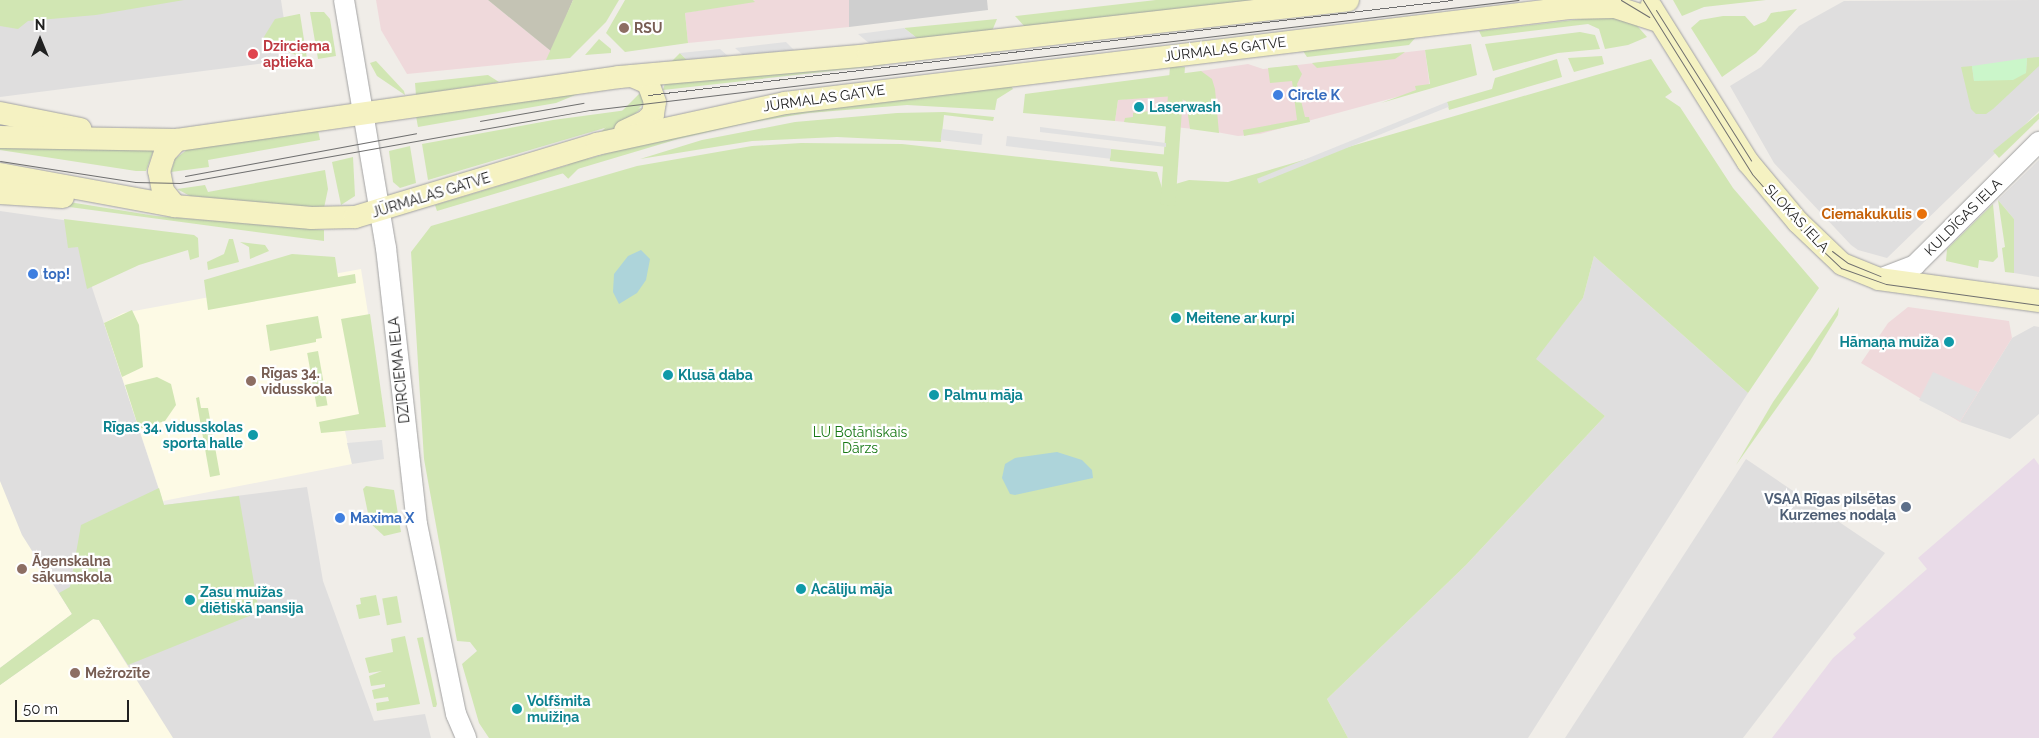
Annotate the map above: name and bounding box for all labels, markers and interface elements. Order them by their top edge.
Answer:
north arrow [15,15,65,65]
text: N [35,17,45,33]
place label: RSU [634,20,662,36]
marker: RSU [618,22,630,34]
street label: JŪRMALAS GATVE [1163,33,1287,65]
place label: Dzirciema aptieka [263,38,330,70]
marker: Dzirciema aptieka [247,48,259,60]
street label: JŪRMALAS GATVE [762,81,886,115]
place label: Circle K [1288,87,1340,103]
marker: Circle K [1272,89,1284,101]
place label: Laserwash [1149,99,1221,115]
marker: Laserwash [1133,101,1145,113]
street label: JŪRMALAS GATVE [370,169,492,221]
street label: KULDĪGAS IELA [1921,175,2005,259]
street label: SLOKAS IELA [1761,181,1833,255]
place label: Ciemakukulis [1822,206,1912,222]
marker: Ciemakukulis [1916,208,1928,220]
place label: top! [43,266,70,282]
marker: top! [27,268,39,280]
place label: Meitene ar kurpi [1186,310,1295,326]
marker: Meitene ar kurpi [1170,312,1182,324]
street label: DZIRCIEMA IELA [385,316,413,424]
place label: Hāmaņa muiža [1840,334,1939,350]
marker: Hāmaņa muiža [1943,336,1955,348]
place label: Rīgas 34. vidusskola [261,365,332,398]
place label: Klusā daba [678,367,753,383]
marker: Klusā daba [662,369,674,381]
marker: Rīgas 34. vidusskola [245,375,257,387]
place label: Palmu māja [944,387,1023,403]
marker: Palmu māja [928,389,940,401]
place label: Rīgas 34. vidusskolas sporta halle [103,419,243,452]
park label: LU Botāniskais Dārzs [813,424,907,457]
marker: Rīgas 34. vidusskolas sporta halle [247,429,259,441]
place label: VSAA Rīgas pilsētas Kurzemes nodaļa [1764,491,1896,524]
marker: VSAA Rīgas pilsētas Kurzemes nodaļa [1900,501,1912,513]
place label: Maxima X [350,510,415,526]
marker: Maxima X [334,512,346,524]
place label: Āgenskalna sākumskola [32,553,112,586]
marker: Āgenskalna sākumskola [16,563,28,575]
place label: Acāliju māja [811,581,893,597]
marker: Acāliju māja [795,583,807,595]
place label: Zasu muižas diētiskā pansija [200,584,303,616]
marker: Zasu muižas diētiskā pansija [184,594,196,606]
place label: Mežrozīte [85,665,150,681]
marker: Mežrozīte [69,667,81,679]
scale bar [18,690,131,722]
place label: Volfšmita muižiņa [527,693,590,726]
text: 50 m [23,700,58,718]
marker: Volfšmita muižiņa [511,703,523,715]

